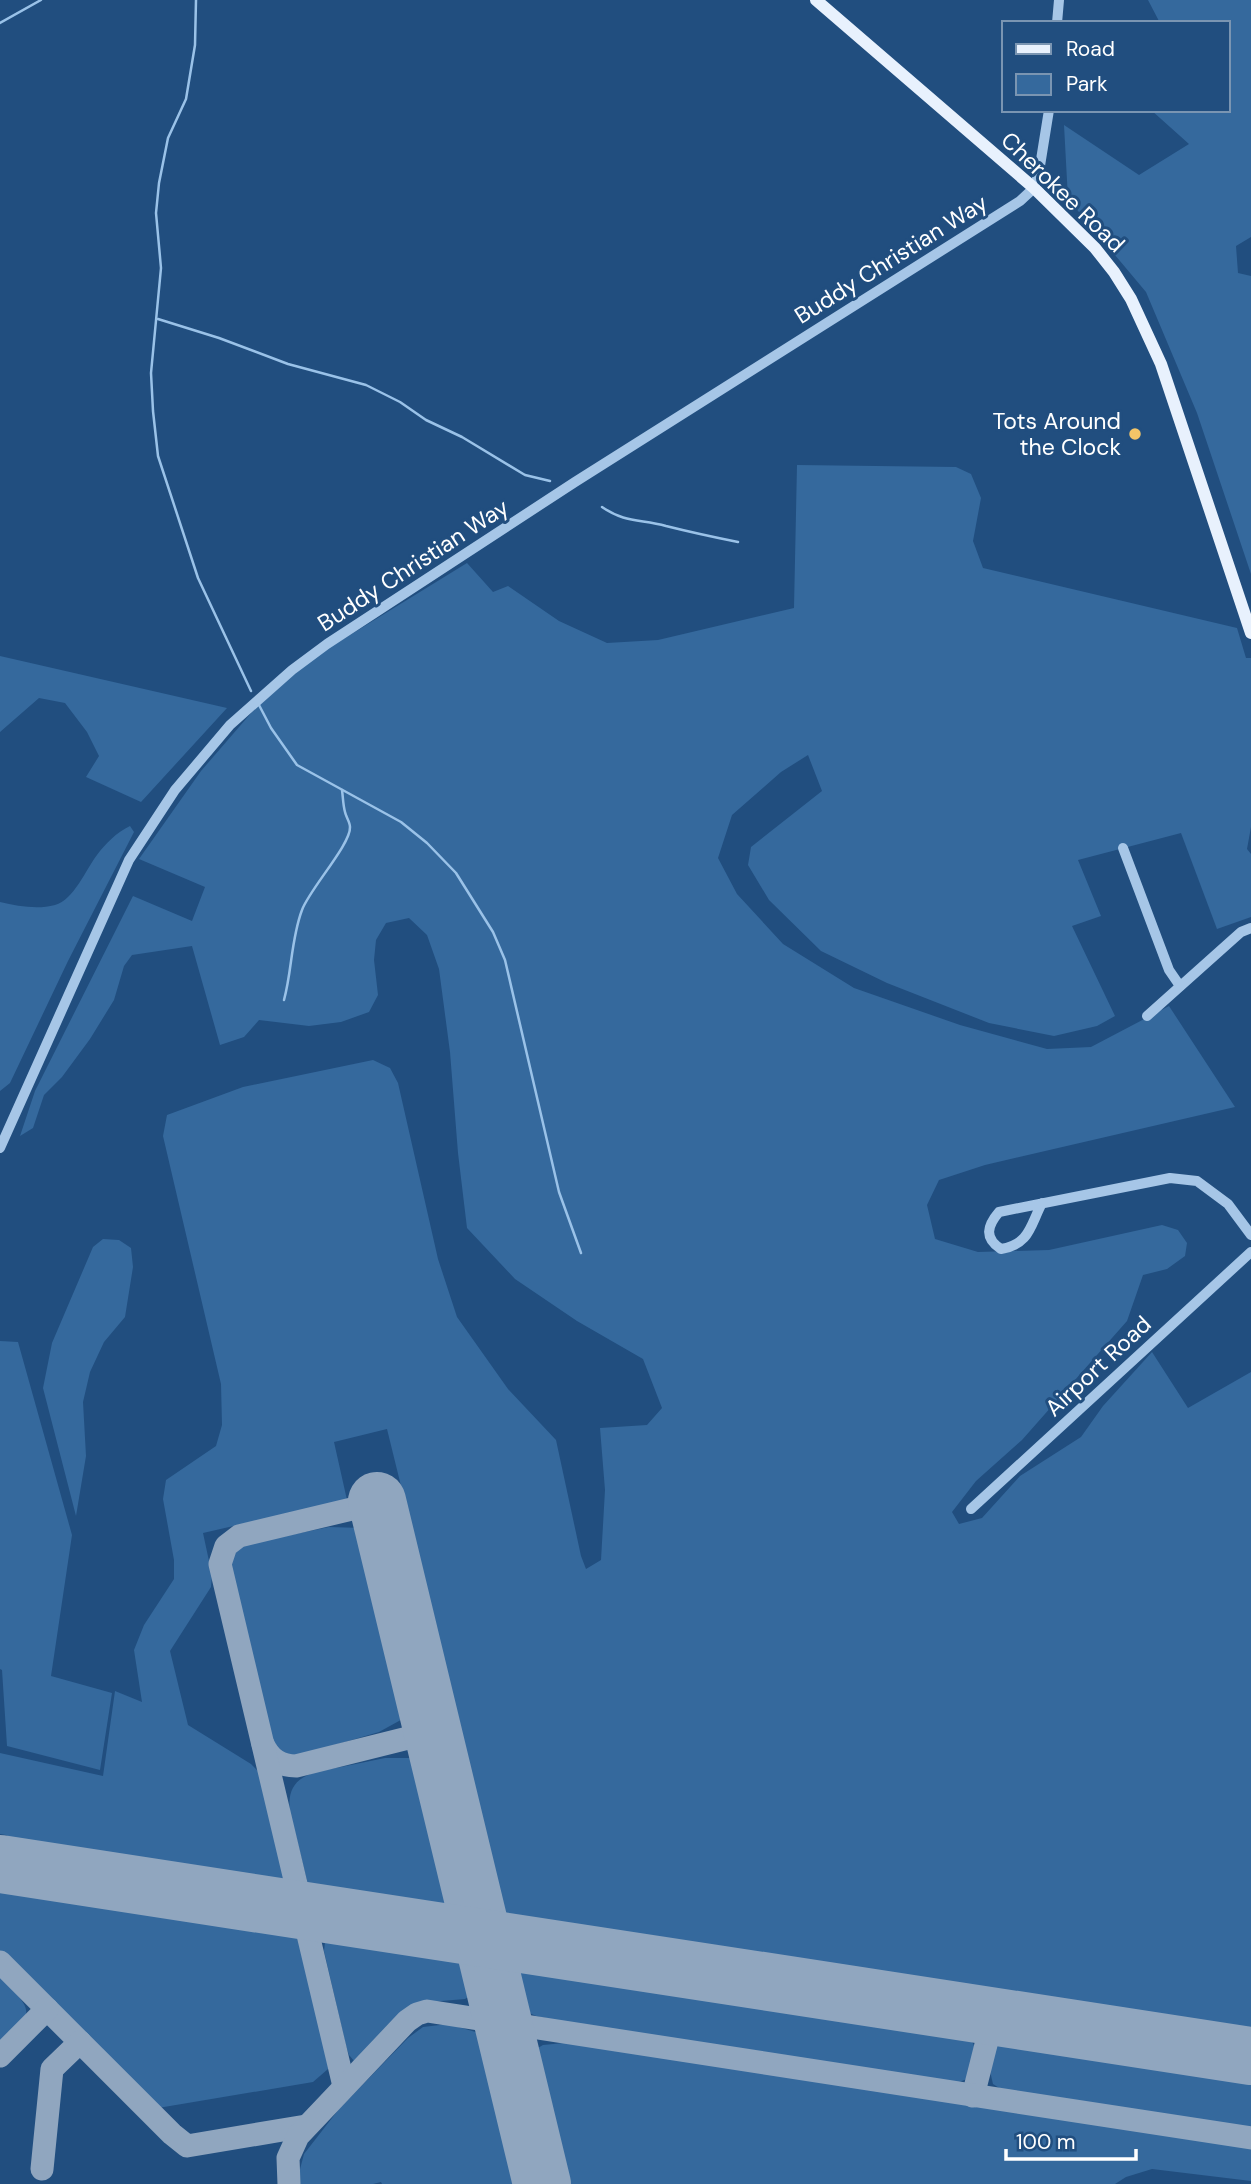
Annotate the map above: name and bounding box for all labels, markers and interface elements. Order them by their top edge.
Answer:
legend [1002,21,1230,112]
text: Road [1066,35,1115,63]
text: Park [1066,70,1108,98]
street label: Cherokee Road [995,125,1131,259]
street label: Buddy Christian Way [789,187,993,331]
place label: Tots Around the Clock [993,406,1121,462]
marker: Tots Around the Clock [1127,426,1143,442]
street label: Buddy Christian Way [312,492,514,638]
street label: Airport Road [1039,1309,1157,1423]
scale bar [1006,2118,1136,2162]
text: 100 m [1016,2128,1076,2156]

